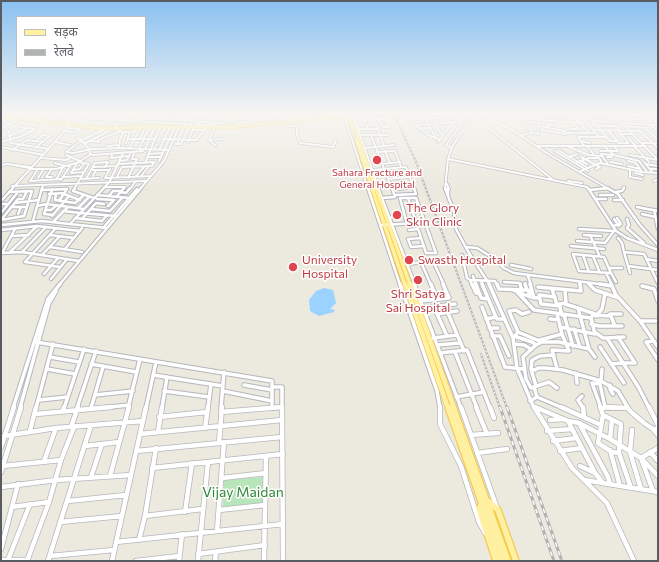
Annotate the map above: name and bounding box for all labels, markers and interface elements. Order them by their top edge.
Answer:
legend [16,16,146,68]
text: सड़क [54,24,78,38]
text: रेलवे [54,44,74,58]
marker: Sahara Fracture and General Hospital [371,154,383,166]
place label: Sahara Fracture and General Hospital [332,167,422,190]
place label: The Glory Skin Clinic [406,201,462,229]
marker: The Glory Skin Clinic [391,209,403,221]
place label: University Hospital [302,253,357,281]
place label: Swasth Hospital [418,253,506,267]
marker: Swasth Hospital [403,254,415,266]
marker: University Hospital [287,261,299,273]
marker: Shri Satya Sai Hospital [412,274,424,286]
place label: Shri Satya Sai Hospital [386,287,450,315]
park label: Vijay Maidan [202,484,284,500]

